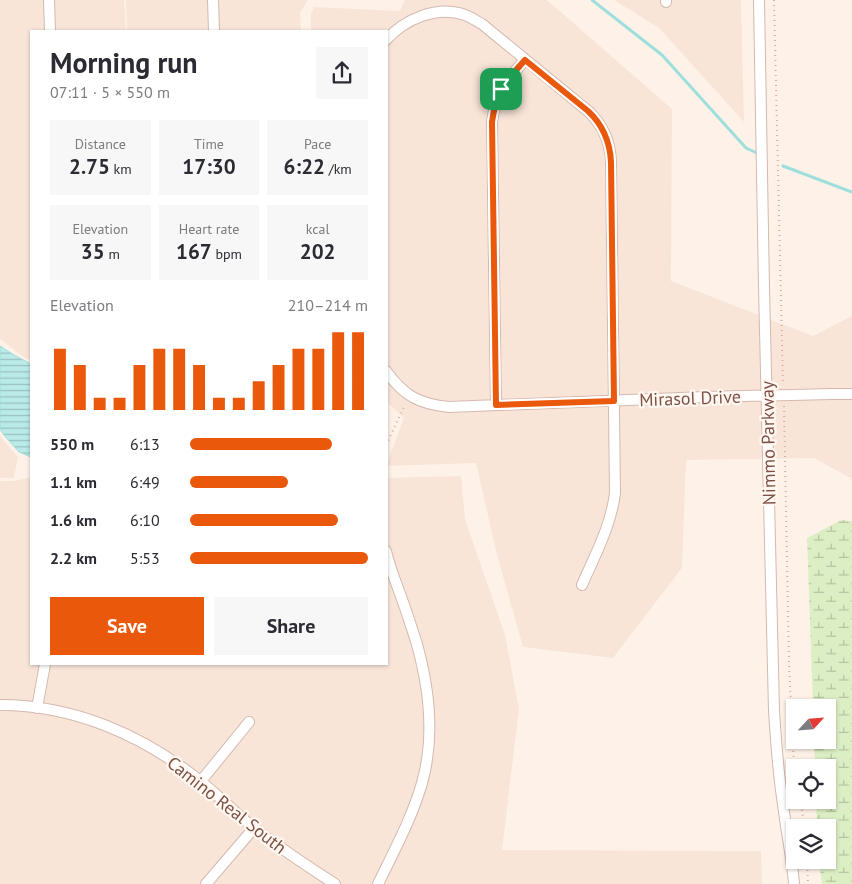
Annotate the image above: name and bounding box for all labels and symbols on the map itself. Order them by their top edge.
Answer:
pin [480,68,522,110]
street label: Nimmo Parkway [755,380,781,505]
street label: Mirasol Drive [639,385,741,411]
north arrow [786,699,836,749]
street label: Camino Real South [163,751,291,859]

